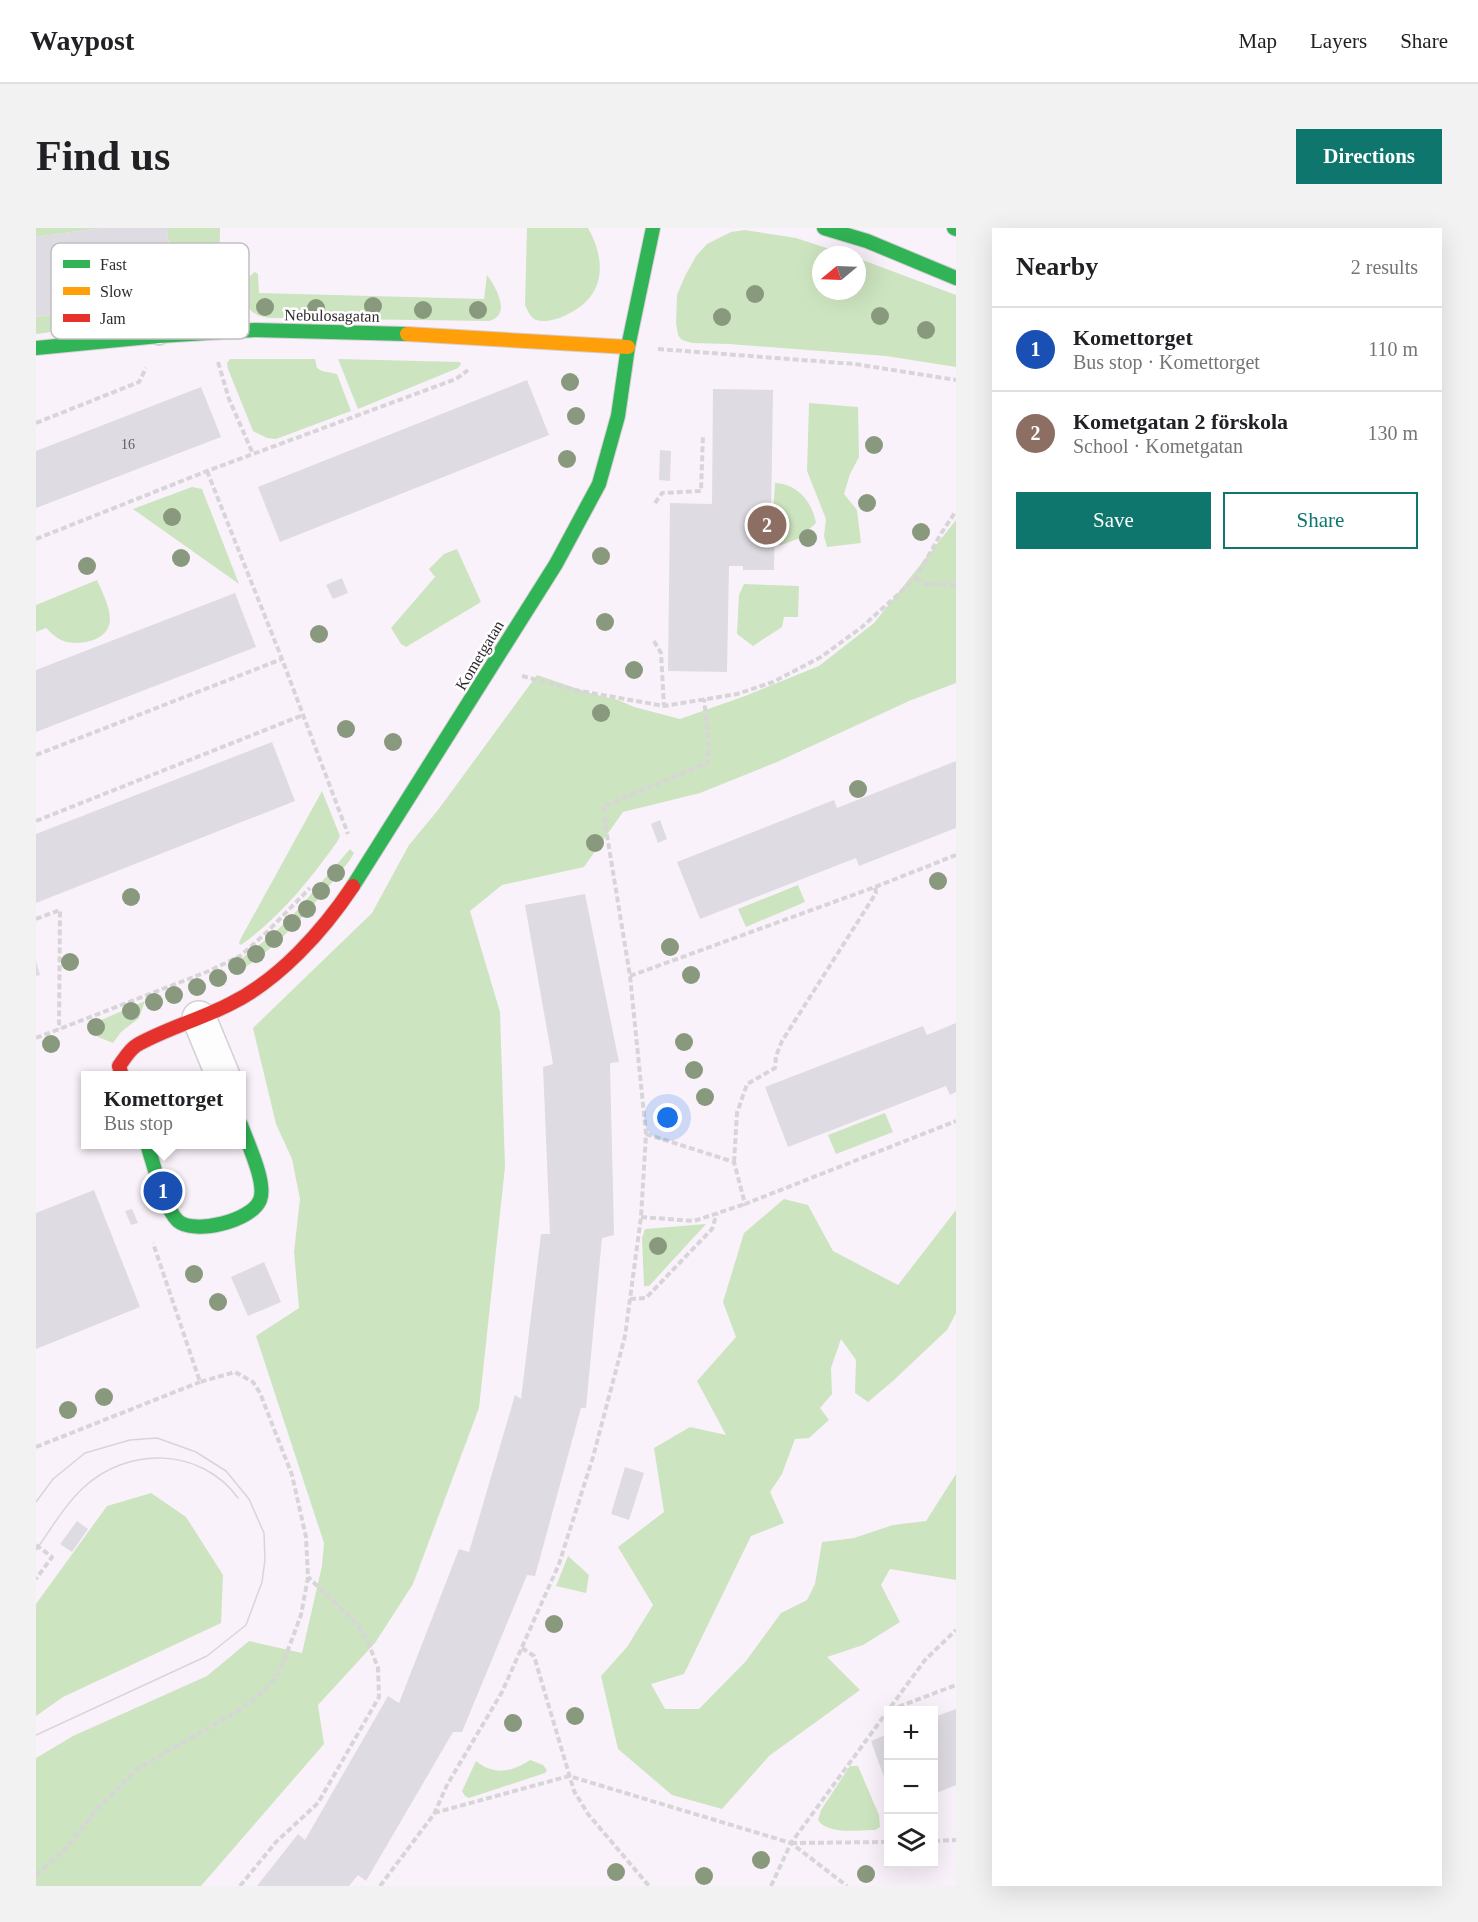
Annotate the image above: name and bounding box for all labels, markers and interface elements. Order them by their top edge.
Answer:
text: Waypost [30,25,134,56]
text: Map [1239,29,1277,53]
text: Layers [1310,29,1367,53]
text: Share [1400,29,1448,53]
button: Directions [1296,129,1442,184]
text: Find us [36,133,170,179]
legend [51,243,249,339]
north arrow [812,246,866,300]
text: Nearby [1016,252,1098,281]
text: Fast [100,256,127,273]
text: 2 results [1351,256,1418,278]
text: Slow [100,283,133,300]
street label: Nebulosagatan [284,306,380,326]
text: Jam [100,310,126,327]
text: Komettorget [1073,325,1193,350]
text: 1 [1031,338,1041,360]
text: 110 m [1368,338,1418,360]
text: Bus stop · Komettorget [1073,351,1260,373]
text: Kometgatan 2 förskola [1073,409,1288,434]
text: 2 [1031,422,1041,444]
text: 130 m [1367,422,1418,444]
text: School · Kometgatan [1073,435,1243,457]
house number: 16 [121,437,135,452]
button: Save [1016,492,1211,549]
button: Share [1223,492,1418,549]
pin: 2 [748,502,786,548]
street label: Kometgatan [452,617,508,694]
popup [81,1071,246,1149]
text: Komettorget [104,1086,223,1111]
your location [653,1103,682,1132]
text: Bus stop [104,1112,173,1134]
pin: 1 [144,1168,182,1214]
map controls [884,1706,938,1868]
button: + [884,1706,938,1760]
button: − [884,1760,938,1814]
button: layers [884,1814,938,1868]

